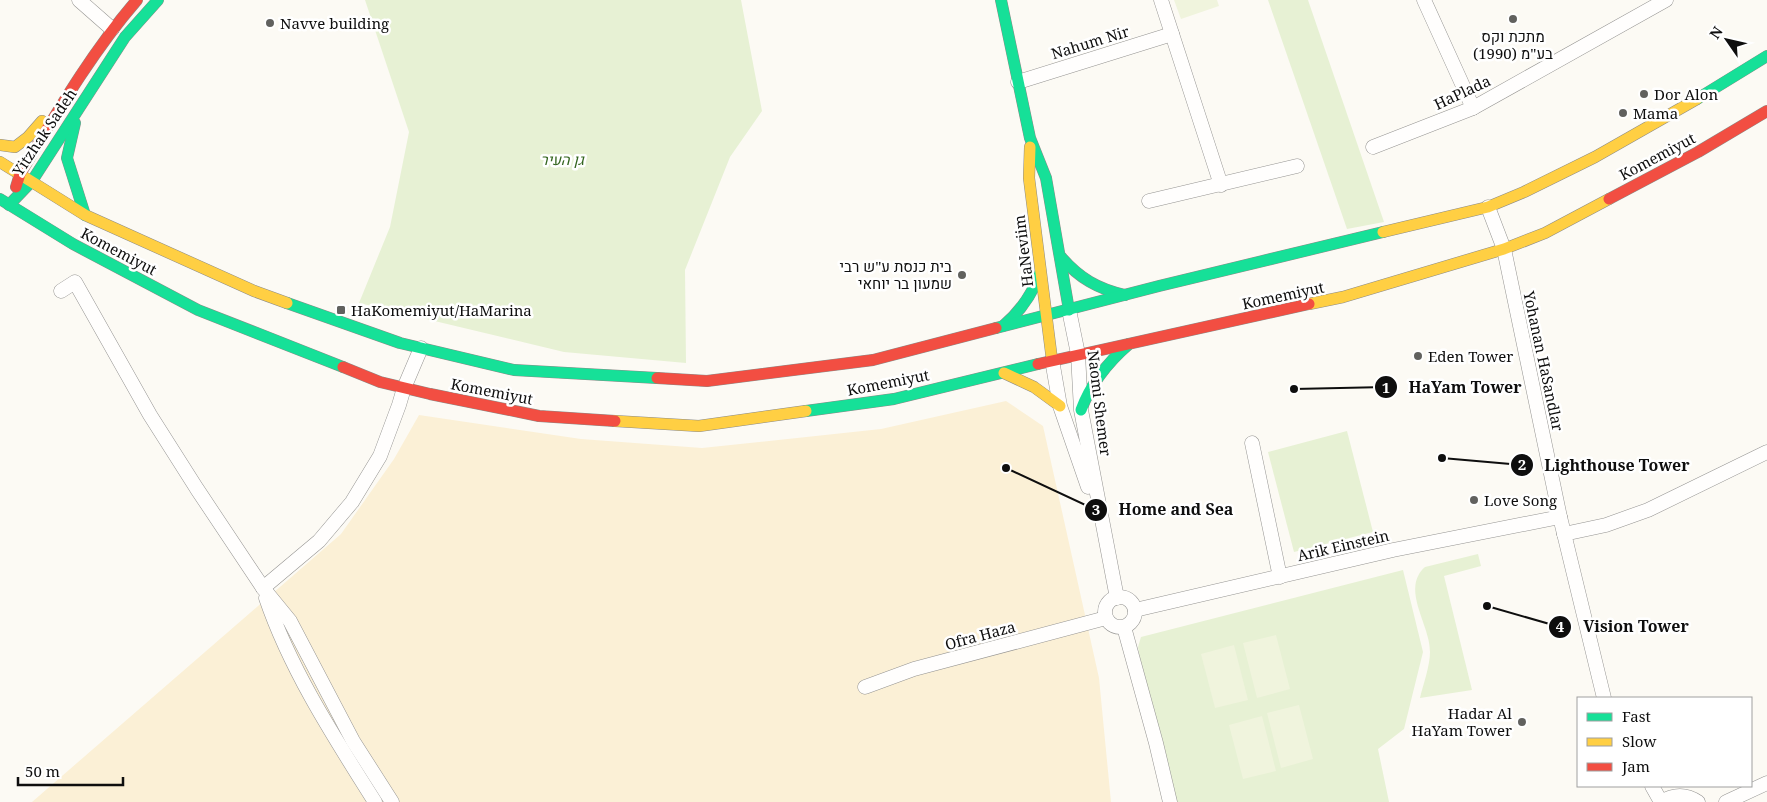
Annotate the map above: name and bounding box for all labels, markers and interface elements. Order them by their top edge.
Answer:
place label: Navve building [280,13,389,33]
marker: מתכת וקס (1990) בע"מ [1507,13,1519,25]
north arrow [1702,15,1752,65]
marker: Navve building [264,17,276,29]
street label: Nahum Nir [1049,21,1131,63]
text: N [1705,23,1727,42]
place label: מתכת וקס (1990) בע"מ [1473,26,1553,63]
street label: HaPlada [1431,70,1493,114]
street label: Yitzhak Sadeh [7,84,81,180]
place label: Dor Alon [1654,84,1718,104]
marker: Dor Alon [1638,88,1650,100]
place label: Mama [1633,103,1678,123]
marker: Mama [1617,107,1629,119]
street label: Komemiyut [1616,128,1698,184]
park label: גן העיר [540,149,585,169]
street label: HaNeviim [1009,214,1037,288]
street label: Komemiyut [78,223,160,279]
place label: בית כנסת ע"ש רבי שמעון בר יוחאי [840,256,952,293]
marker: בית כנסת ע"ש רבי שמעון בר יוחאי [956,269,968,281]
street label: Komemiyut [1240,277,1326,313]
street label: Yohanan HaSandlar [1519,288,1569,433]
place label: HaKomemiyut/HaMarina [351,300,532,320]
marker: HaKomemiyut/HaMarina [335,304,347,316]
place label: Eden Tower [1428,346,1513,366]
street label: Naomi Shemer [1084,349,1116,457]
marker: Eden Tower [1412,350,1424,362]
street label: Komemiyut [845,364,931,400]
callout: HaYam Tower [1374,372,1532,403]
street label: Komemiyut [449,373,535,409]
text: HaYam Tower [1408,376,1522,398]
text: 1 [1382,377,1390,397]
callout: Lighthouse Tower [1509,450,1699,481]
text: 2 [1518,454,1526,474]
text: Lighthouse Tower [1544,454,1690,476]
place label: Love Song [1484,490,1557,510]
callout: Home and Sea [1083,494,1243,525]
marker: Love Song [1468,494,1480,506]
text: Home and Sea [1119,498,1234,520]
text: 3 [1092,499,1100,519]
street label: Arik Einstein [1295,525,1391,565]
callout: Vision Tower [1548,611,1698,642]
text: Vision Tower [1583,615,1689,637]
street label: Ofra Haza [943,616,1017,654]
text: 4 [1556,616,1565,636]
legend [1577,697,1752,787]
place label: Hadar Al HaYam Tower [1412,703,1512,740]
text: Fast [1622,706,1651,726]
marker: Hadar Al HaYam Tower [1516,716,1528,728]
text: Slow [1622,731,1656,751]
scale bar [18,754,122,786]
text: Jam [1621,756,1650,776]
text: 50 m [25,761,60,781]

